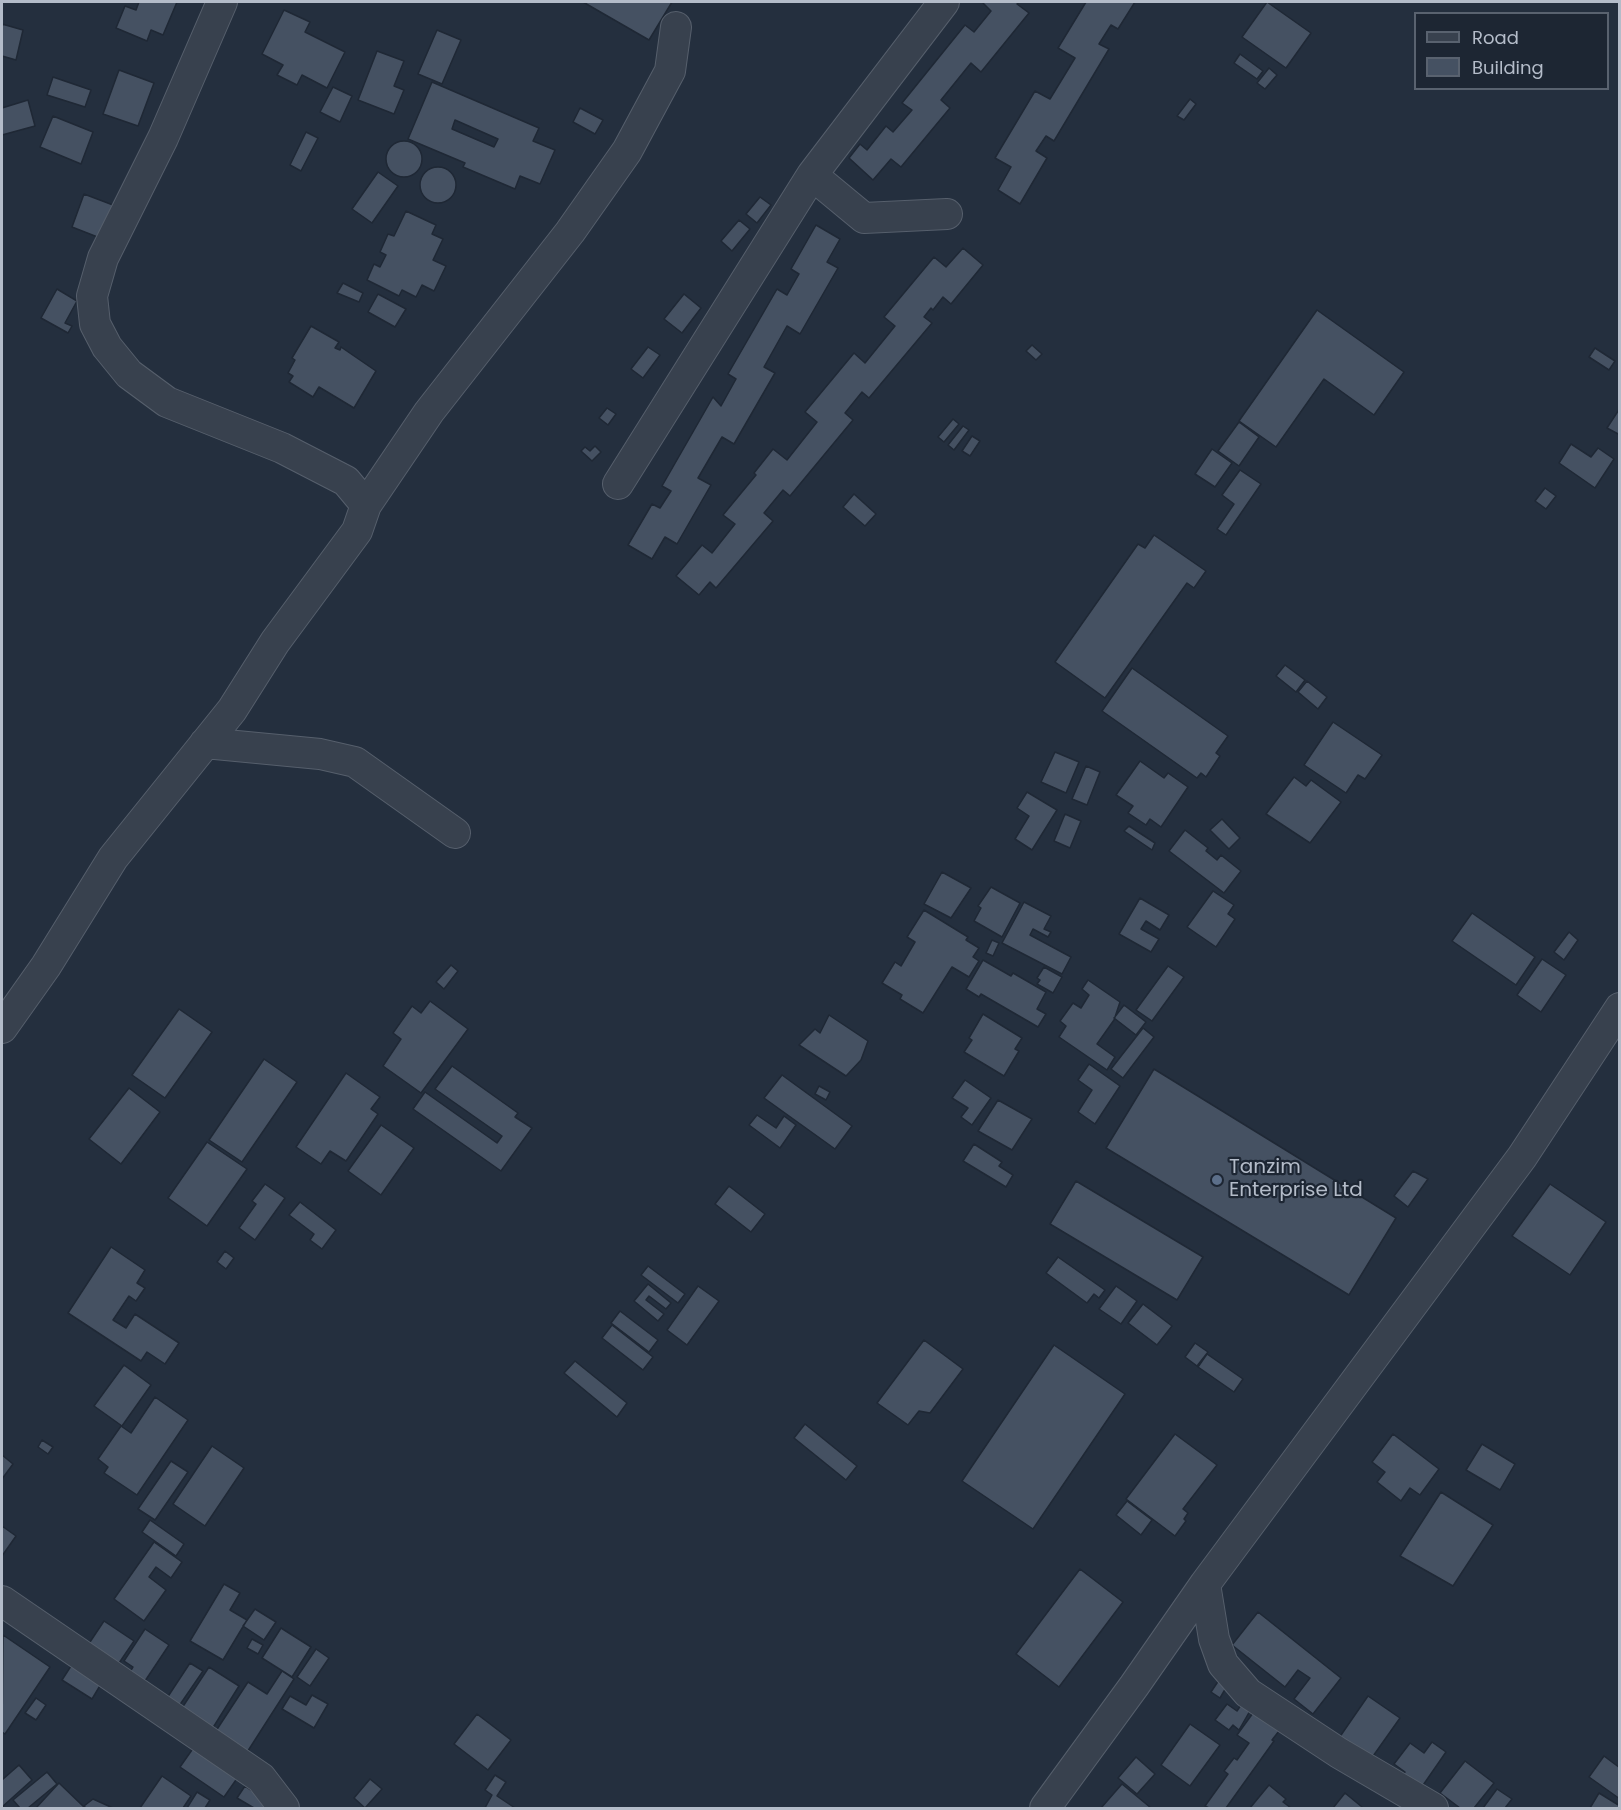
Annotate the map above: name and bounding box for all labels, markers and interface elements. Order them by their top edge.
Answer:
legend [1414,12,1609,90]
text: Road [1472,25,1519,50]
text: Building [1472,55,1544,80]
place label: Tanzim Enterprise Ltd [1229,1156,1363,1203]
marker: Tanzim Enterprise Ltd [1210,1173,1224,1187]

